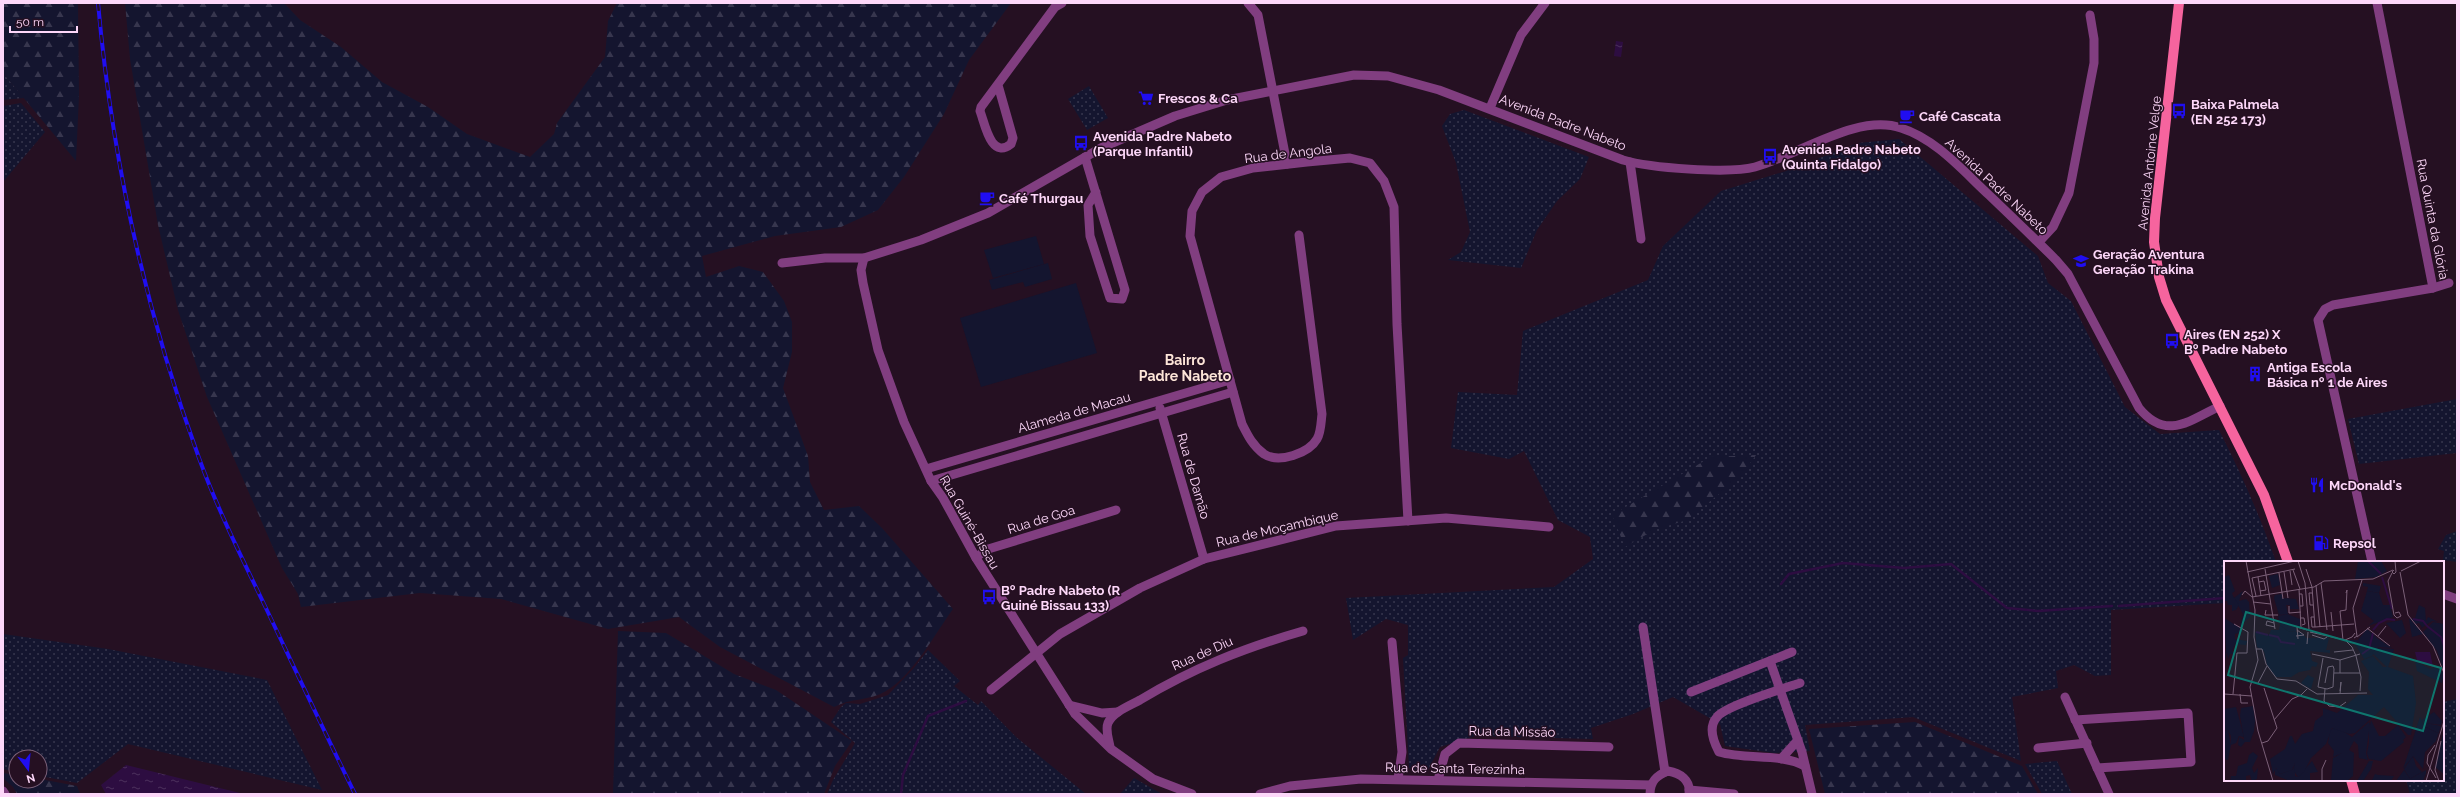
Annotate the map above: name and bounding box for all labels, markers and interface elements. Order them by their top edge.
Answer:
scale bar [10,8,77,34]
text: 50 m [16,15,44,29]
supermarket icon: Frescos & Ca [1137,89,1155,107]
place label: Frescos & Ca [1158,91,1238,106]
street label: Avenida Padre Nabeto [1497,91,1629,154]
street label: Avenida Antoine Velge [2135,95,2164,231]
place label: Baixa Palmela (EN 252 173) [2191,97,2280,127]
bus stop icon: Baixa Palmela (EN 252 173) [2170,102,2188,120]
cafe icon: Café Cascata [1898,107,1916,125]
place label: Café Cascata [1919,109,2002,124]
place label: Avenida Padre Nabeto (Parque Infantil) [1093,129,1232,159]
bus stop icon: Avenida Padre Nabeto (Parque Infantil) [1072,134,1090,152]
street label: Avenida Padre Nabeto [1942,135,2051,238]
street label: Rua de Angola [1244,141,1333,166]
place label: Avenida Padre Nabeto (Quinta Fidalgo) [1782,142,1921,172]
bus stop icon: Avenida Padre Nabeto (Quinta Fidalgo) [1761,147,1779,165]
street label: Rua Quinta da Glória [2413,157,2452,281]
cafe icon: Café Thurgau [978,189,996,207]
place label: Café Thurgau [999,191,1083,206]
place label: Geração Aventura Geração Trakina [2093,247,2205,277]
school or university icon: Geração Aventura Geração Trakina [2072,252,2090,270]
place label: Aires (EN 252) X Bº Padre Nabeto [2184,327,2288,357]
bus stop icon: Aires (EN 252) X Bº Padre Nabeto [2163,332,2181,350]
district label: Bairro Padre Nabeto [1139,352,1232,384]
place label: Antiga Escola Básica nº 1 de Aires [2267,360,2388,390]
building icon: Antiga Escola Básica nº 1 de Aires [2246,365,2264,383]
street label: Alameda de Macau [1016,389,1132,436]
street label: Rua de Damão [1174,431,1213,521]
street label: Rua Guiné-Bissau [937,473,1003,572]
restaurant icon: McDonald's [2308,476,2326,494]
place label: McDonald's [2329,478,2402,493]
street label: Rua de Goa [1006,502,1077,537]
street label: Rua de Moçambique [1215,507,1340,550]
fuel station icon: Repsol [2312,534,2330,552]
place label: Repsol [2333,536,2377,551]
inset map [2224,561,2444,781]
place label: Bº Padre Nabeto (R Guiné Bissau 133) [1001,583,1121,613]
bus stop icon: Bº Padre Nabeto (R Guiné Bissau 133) [980,588,998,606]
street label: Rua de Diu [1169,633,1235,674]
street label: Rua da Missão [1469,723,1556,740]
north arrow [8,749,48,789]
street label: Rua de Santa Terezinha [1385,760,1525,777]
text: N [25,771,36,786]

